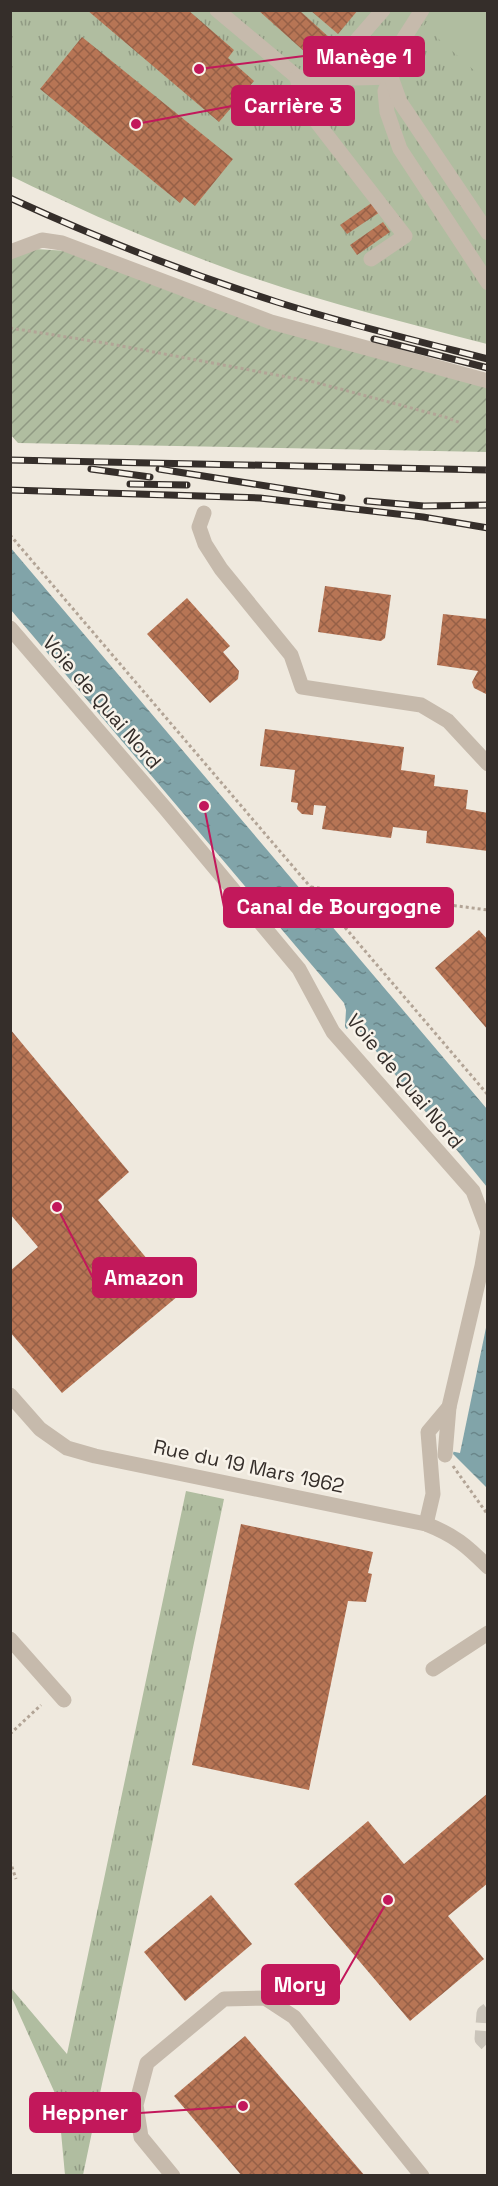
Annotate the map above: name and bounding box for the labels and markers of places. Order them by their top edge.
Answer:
callout: Manège 1 [304,37,424,76]
callout: Carrière 3 [232,86,354,125]
callout: Canal de Bourgogne [224,888,453,927]
callout: Amazon [93,1258,196,1297]
callout: Mory [262,1965,339,2004]
callout: Heppner [30,2093,140,2132]

